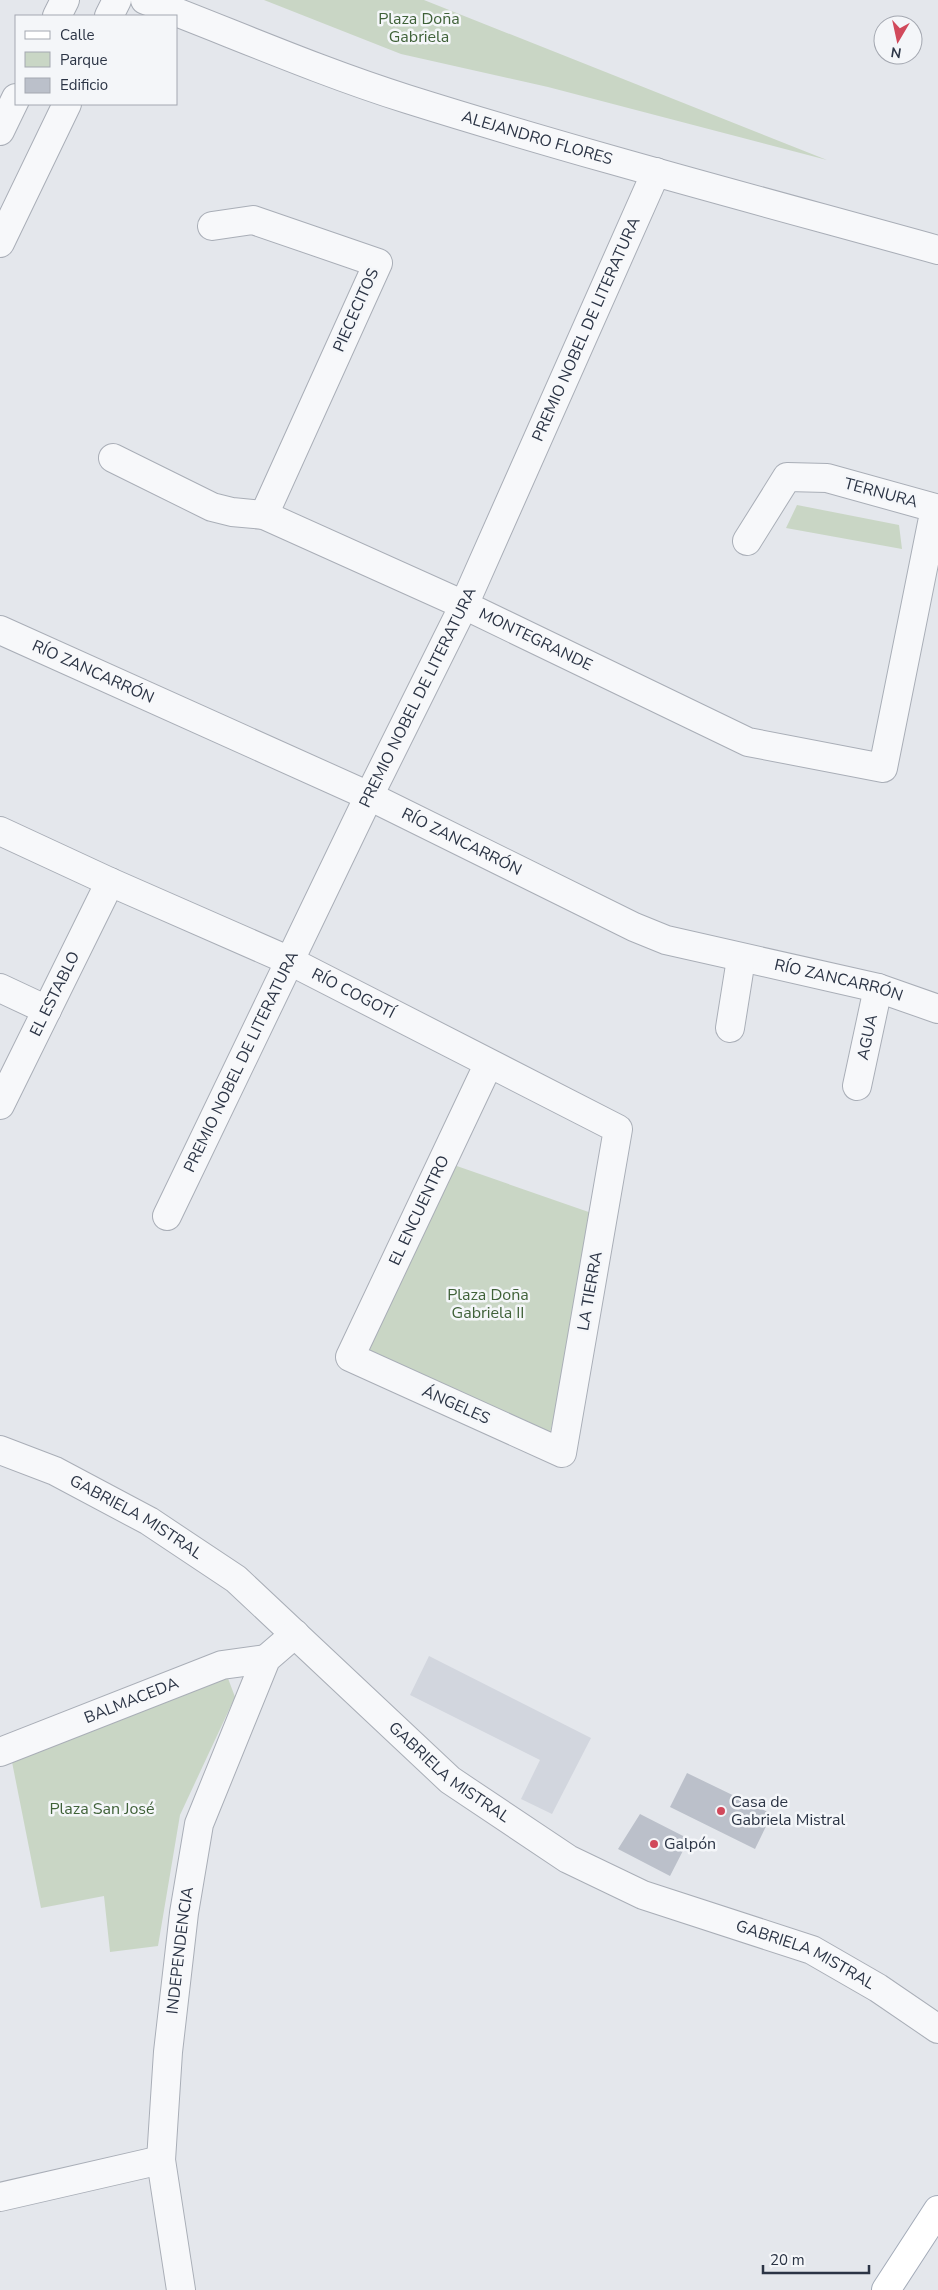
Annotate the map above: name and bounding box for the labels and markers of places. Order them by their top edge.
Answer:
place label: Casa de Gabriela Mistral [731,1791,845,1831]
marker: Casa de Gabriela Mistral [715,1805,727,1817]
place label: Galpón [664,1833,716,1855]
marker: Galpón [648,1838,660,1850]

